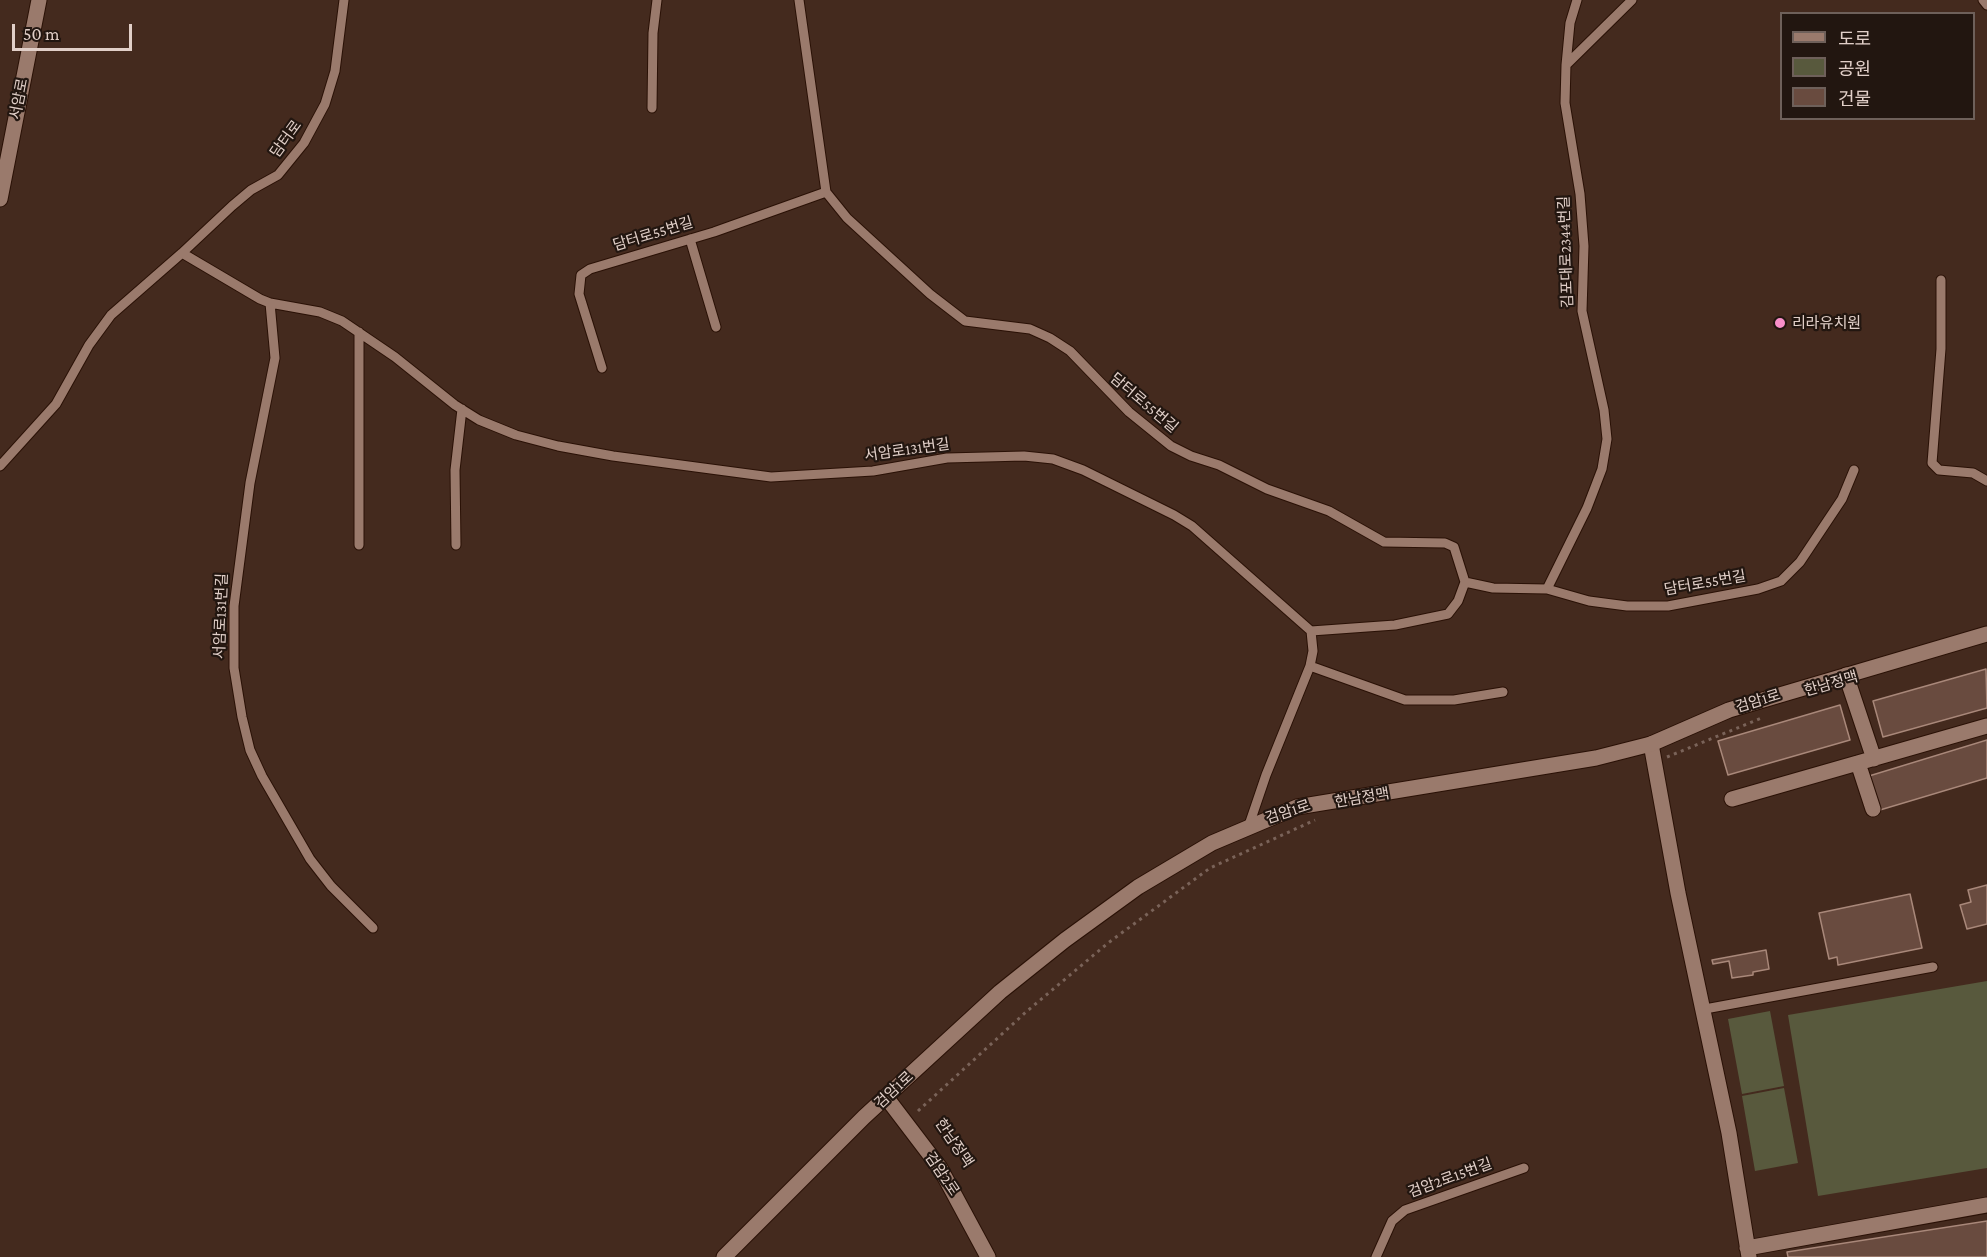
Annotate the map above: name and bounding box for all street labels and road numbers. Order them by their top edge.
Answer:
street label: 서암로 [6,77,32,121]
street label: 담터로 [267,117,305,161]
street label: 김포대로2344번길 [1555,196,1577,308]
street label: 담터로55번길 [611,213,695,255]
street label: 담터로55번길 [1106,369,1182,437]
street label: 서암로131번길 [863,435,951,465]
street label: 담터로55번길 [1663,567,1747,599]
street label: 서암로131번길 [211,573,231,659]
street label: 한남정맥 [1802,668,1860,700]
street label: 검암1로 [1733,686,1783,716]
street label: 한남정맥 [1333,784,1391,812]
street label: 검암1로 [1263,796,1313,828]
street label: 검암1로 [871,1068,917,1112]
street label: 한남정맥 [931,1115,977,1171]
street label: 검암2로 [921,1149,963,1199]
street label: 검암2로15번길 [1405,1154,1495,1202]

